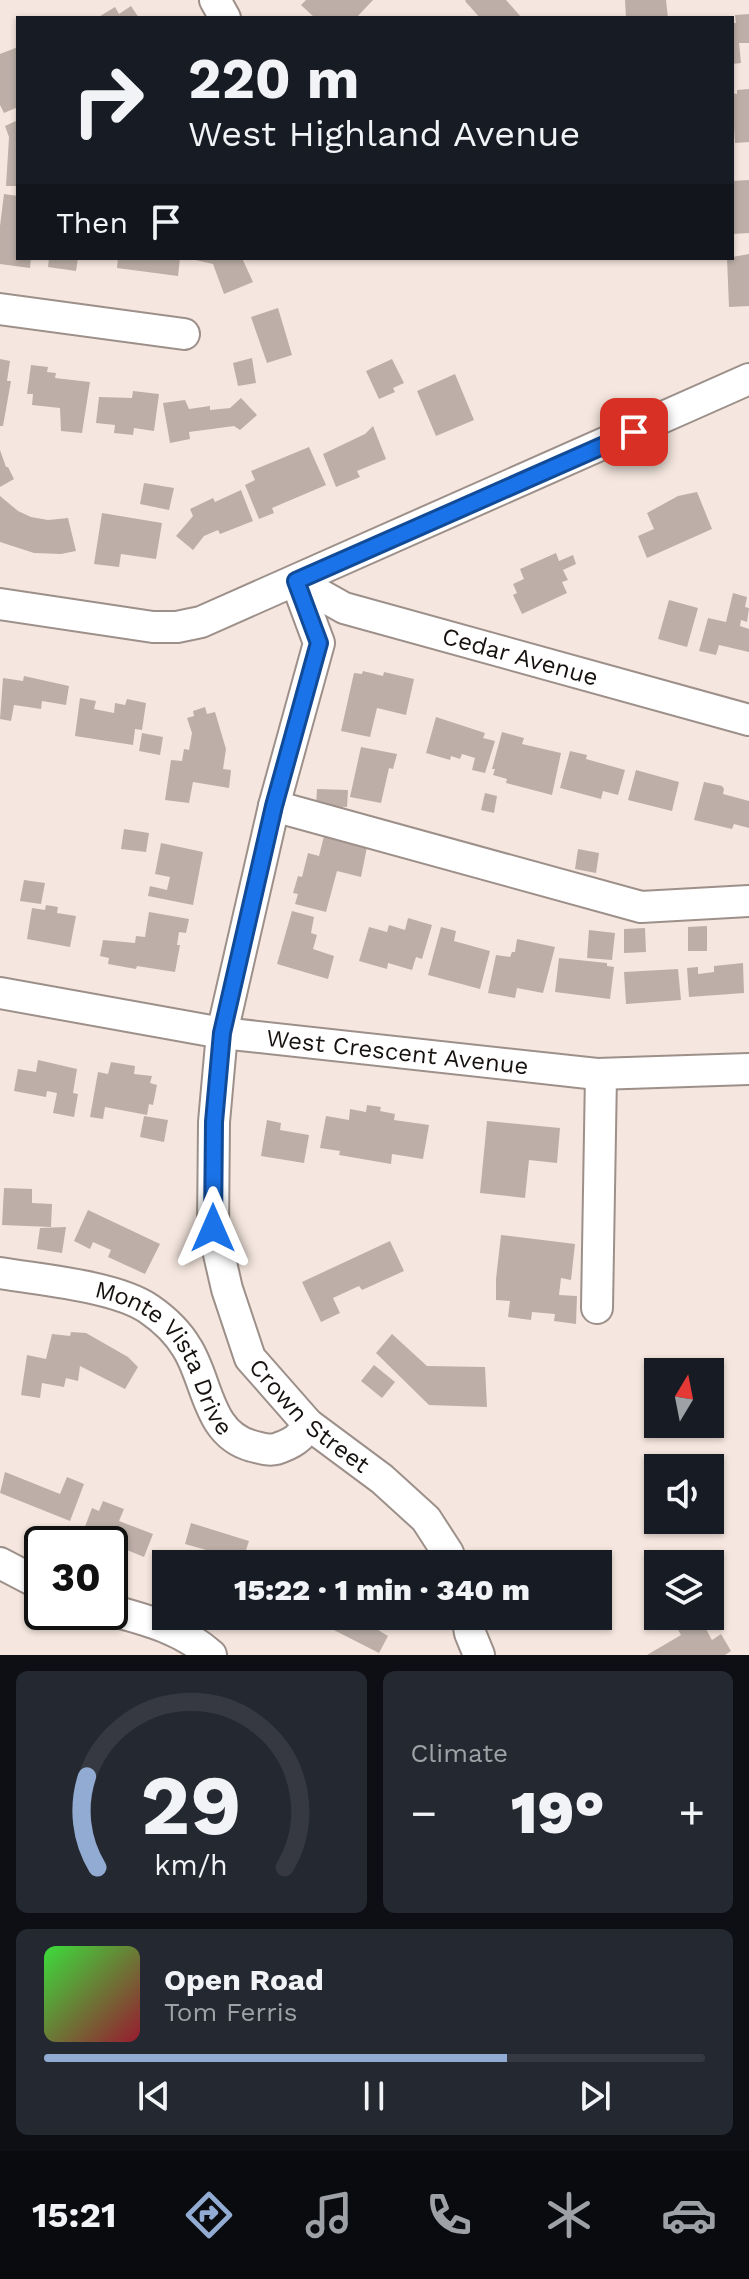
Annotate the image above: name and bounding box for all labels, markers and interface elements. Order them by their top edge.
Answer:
text: 220 m [188,46,360,112]
icon: right [56,48,160,152]
text: West Highland Avenue [188,113,580,155]
icon: arrive [144,200,188,244]
text: Then [56,205,128,240]
pin [600,398,668,466]
icon: arrive [612,410,656,454]
street label: Cedar Avenue [439,622,601,692]
street label: West Crescent Avenue [265,1024,530,1080]
position arrow [171,1186,255,1270]
street label: Monte Vista Drive [92,1275,238,1441]
street label: Crown Street [243,1353,375,1479]
north arrow [644,1358,724,1438]
map controls [644,1358,724,1630]
button: sound [644,1454,724,1534]
speed limit sign: 30 [24,1526,128,1630]
button: layers [644,1550,724,1630]
text: 15:22 · 1 min · 340 m [234,1572,530,1607]
text: Climate [411,1738,508,1768]
text: 29 [141,1757,242,1854]
text: 19° [511,1777,605,1848]
text: − [411,1787,437,1839]
text: + [678,1787,705,1839]
text: km/h [154,1848,228,1882]
text: Open Road [164,1962,324,1997]
text: Tom Ferris [164,1997,297,2027]
icon: previous [132,2074,176,2118]
icon: pause [352,2074,396,2118]
icon: next [573,2074,617,2118]
icon: directions [181,2187,237,2243]
icon: music [301,2187,357,2243]
icon: phone [421,2187,477,2243]
icon: climate [541,2187,597,2243]
icon: car [661,2187,717,2243]
text: 15:21 [32,2194,116,2236]

